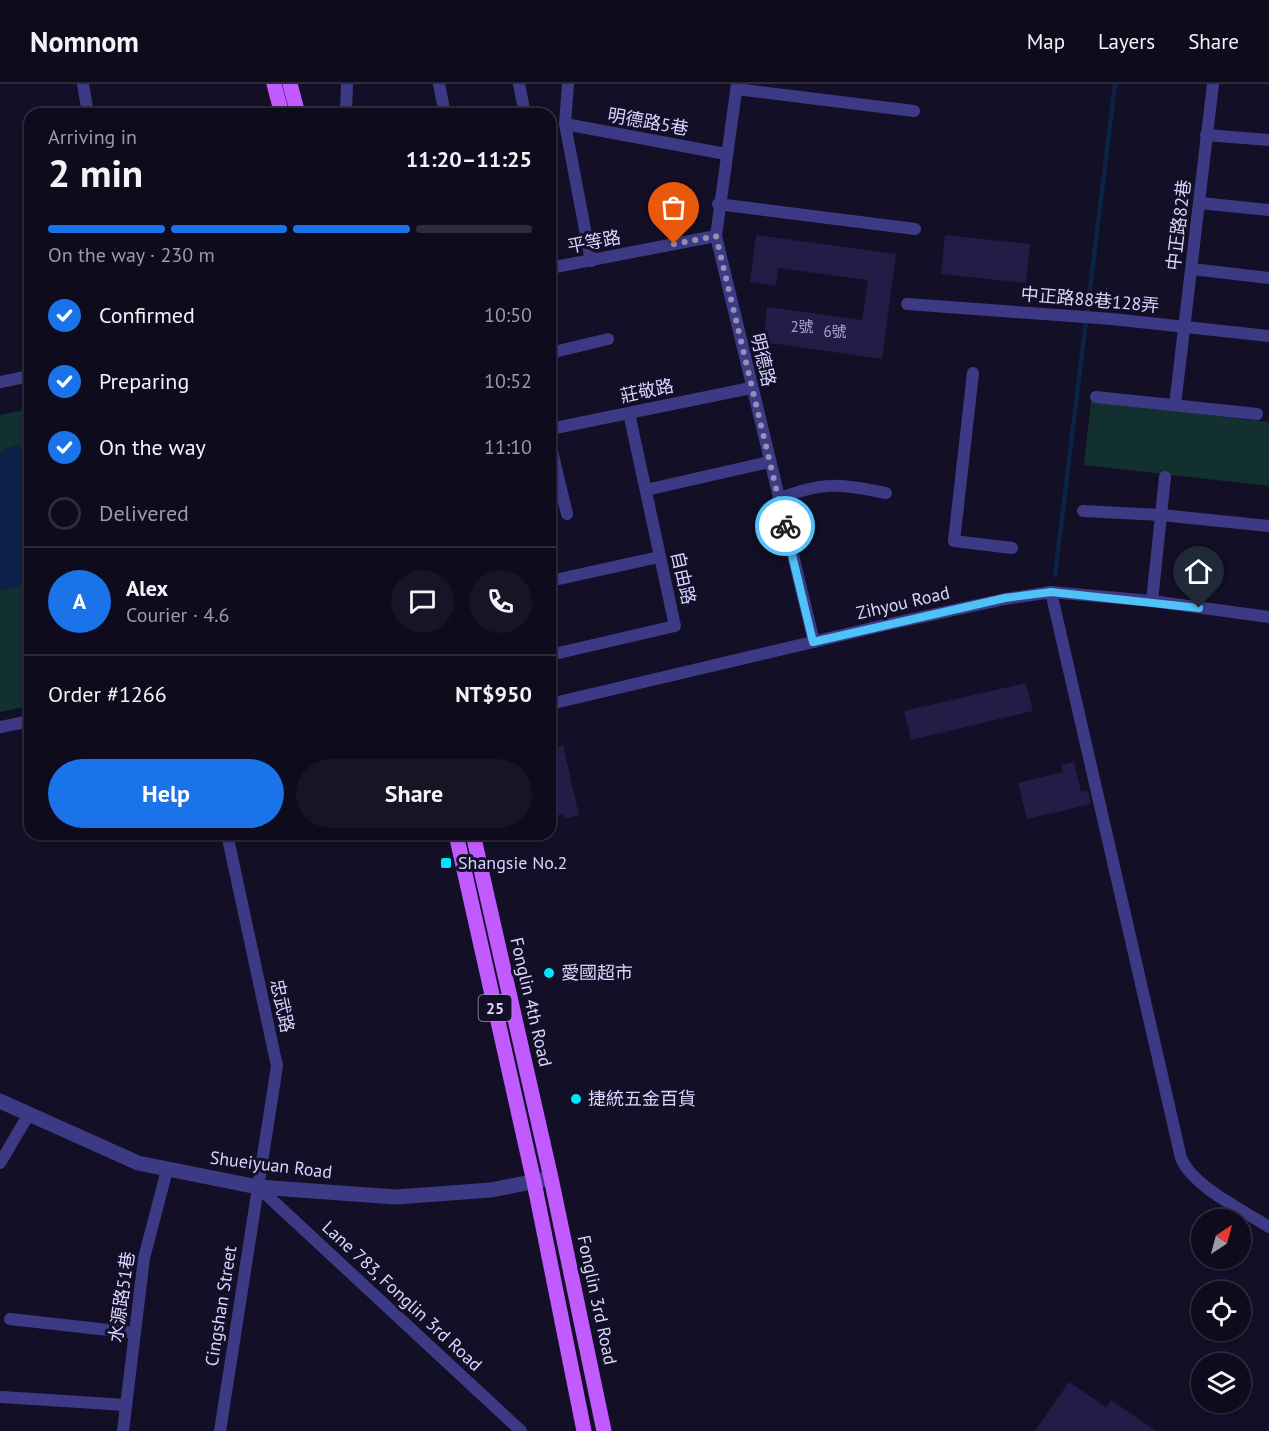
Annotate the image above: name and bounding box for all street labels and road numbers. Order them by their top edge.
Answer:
street label: 明德路5巷 [606,103,690,140]
street label: 中正路82巷 [1162,178,1196,272]
street label: 平等路 [565,225,623,258]
street label: 中正路88巷128弄 [1020,282,1160,317]
street label: 明德路 [746,331,781,389]
street label: 莊敬路 [618,374,676,407]
street label: 自由路 [666,549,701,607]
street label: Zihyou Road [854,581,952,624]
street label: Fonglin 4th Road [505,935,558,1069]
street label: 忠武路 [266,977,299,1035]
road number: 25 [478,995,512,1021]
street label: Shueiyuan Road [209,1146,333,1183]
street label: Lane 783, Fonglin 3rd Road [318,1216,487,1376]
street label: Fonglin 3rd Road [573,1233,622,1367]
street label: Cingshan Street [200,1244,241,1368]
street label: 水源路51巷 [104,1250,139,1344]

